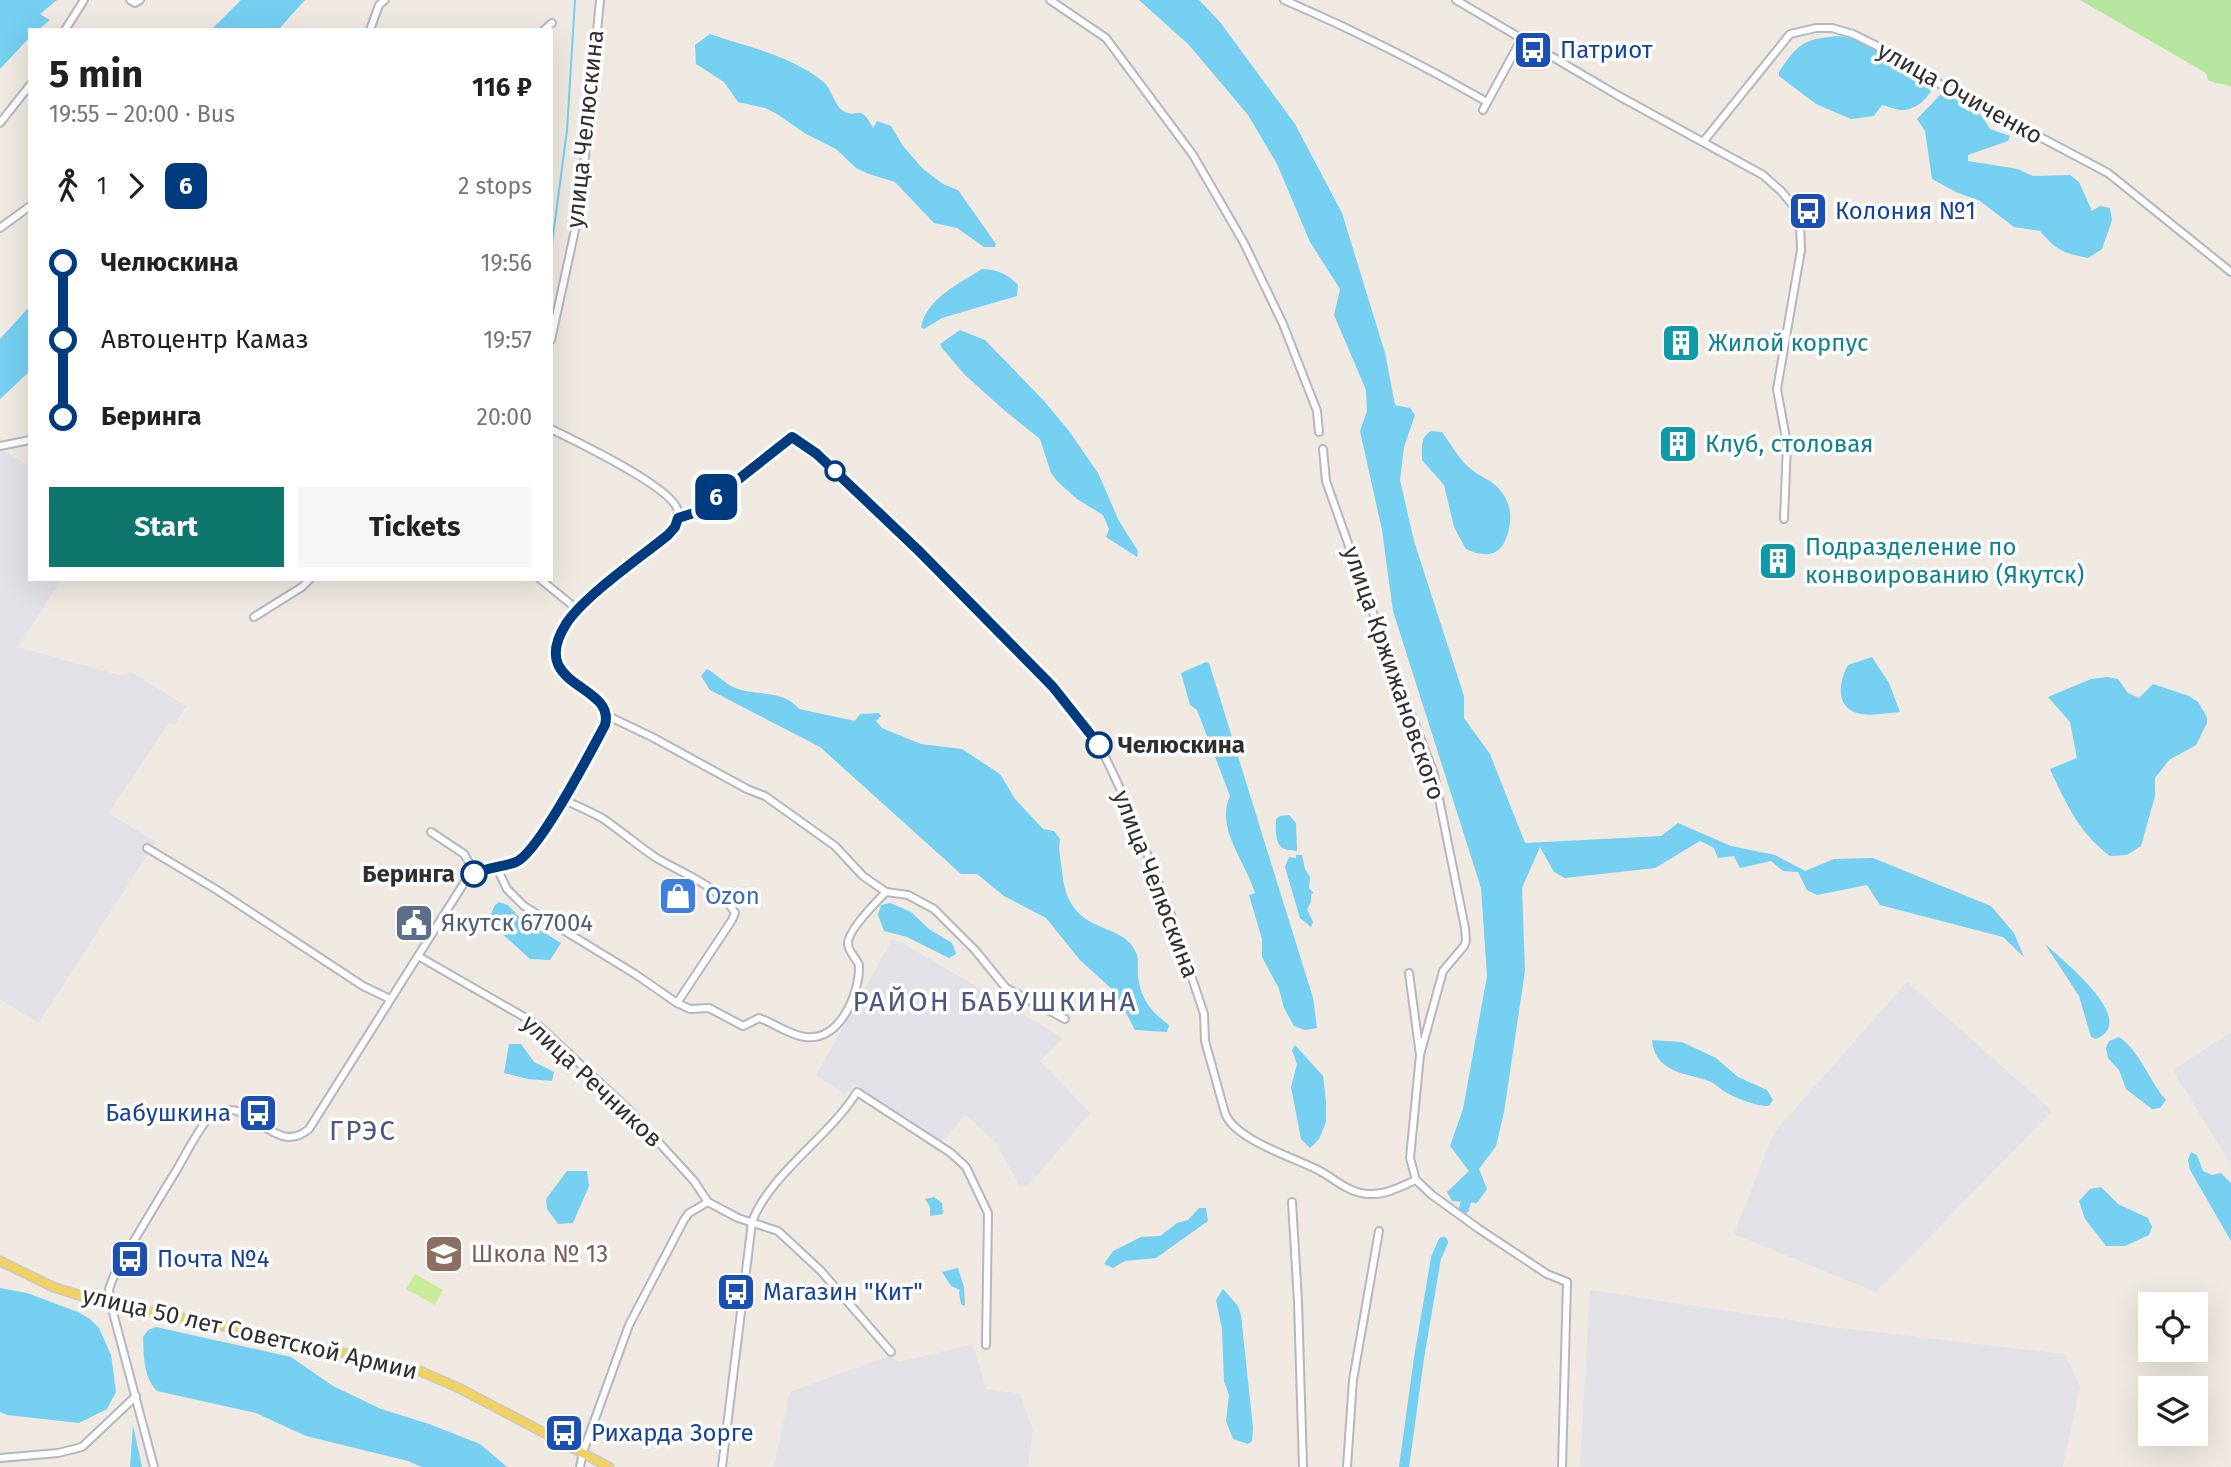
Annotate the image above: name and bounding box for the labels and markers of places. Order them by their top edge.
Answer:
bus stop icon: Патриот [1512,29,1554,71]
place label: Патриот [1560,36,1653,64]
bus stop icon: Колония №1 [1787,190,1829,232]
place label: Колония №1 [1835,197,1976,225]
building icon: Жилой корпус [1660,322,1702,364]
place label: Жилой корпус [1708,329,1869,357]
building icon: Клуб, столовая [1657,423,1699,465]
place label: Клуб, столовая [1705,430,1873,458]
unlabelled marker [825,461,845,481]
place label: Подразделение по конвоированию (Якутск) [1805,533,2084,589]
building icon: Подразделение по конвоированию (Якутск) [1757,540,1799,582]
place label: Челюскина [1118,731,1245,759]
marker: Челюскина [1086,732,1112,758]
place label: Беринга [362,860,455,888]
marker: Беринга [461,861,487,887]
shop icon: Ozon [657,875,699,917]
place label: Ozon [705,882,760,910]
public building icon: Якутск 677004 [393,902,435,944]
place label: Якутск 677004 [441,909,593,937]
bus stop icon: Бабушкина [237,1092,279,1134]
place label: Бабушкина [105,1099,231,1127]
school or university icon: Школа № 13 [423,1233,465,1275]
bus stop icon: Почта №4 [109,1238,151,1280]
place label: Школа № 13 [471,1240,608,1268]
place label: Почта №4 [157,1245,270,1273]
bus stop icon: Магазин "Кит" [715,1271,757,1313]
place label: Магазин "Кит" [763,1278,923,1306]
bus stop icon: Рихарда Зорге [543,1412,585,1454]
place label: Рихарда Зорге [591,1419,754,1447]

